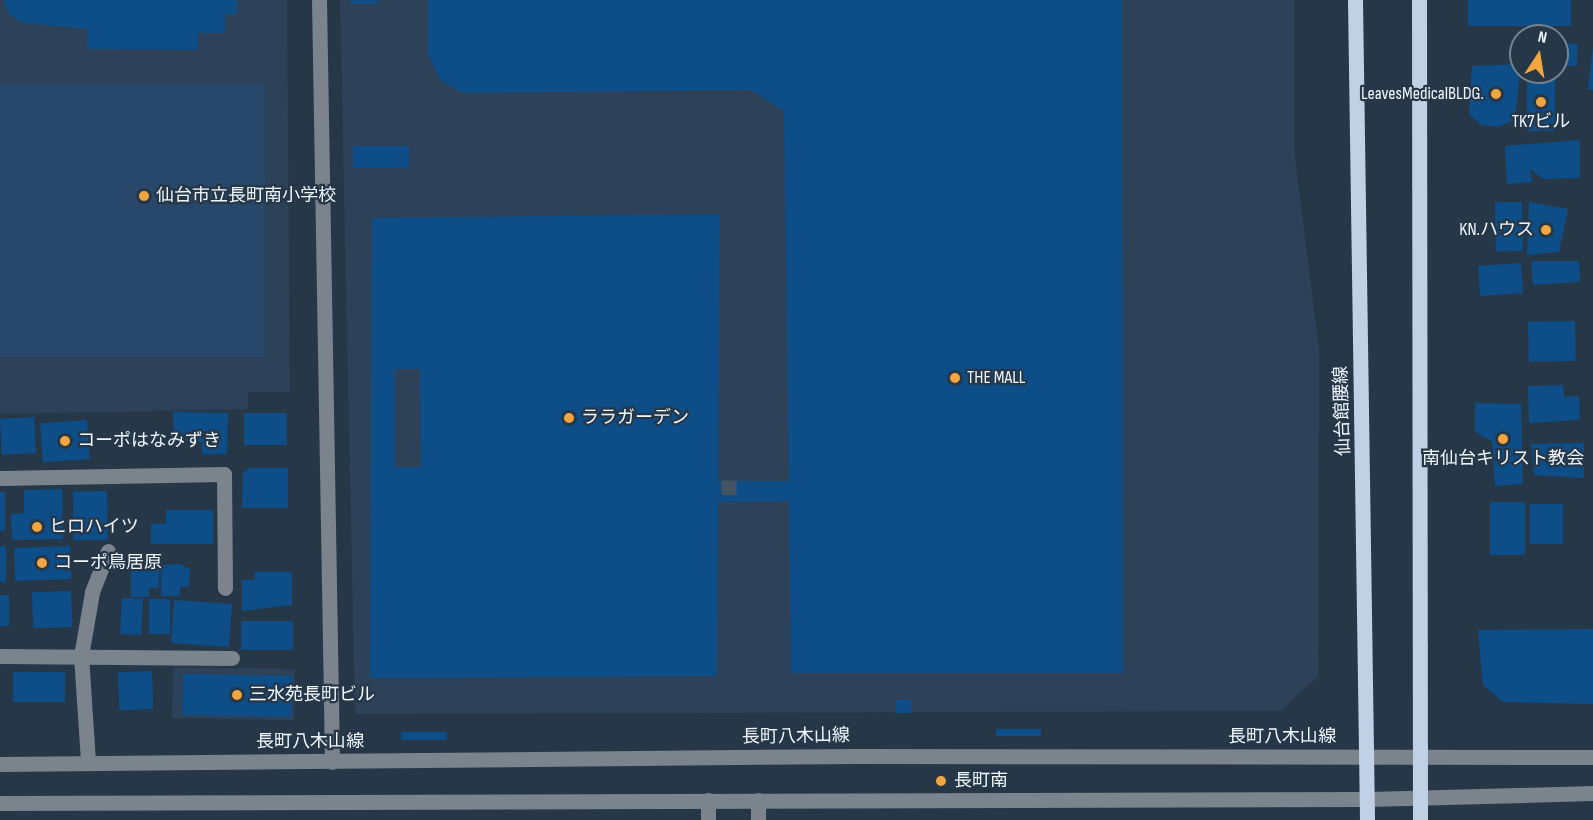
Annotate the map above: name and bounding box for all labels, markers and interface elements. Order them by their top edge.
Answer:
north arrow [1509,24,1569,84]
text: N [1536,28,1549,48]
place label: LeavesMedicalBLDG. [1361,83,1484,105]
marker: LeavesMedicalBLDG. [1489,87,1503,101]
marker: TK7ビル [1534,95,1548,109]
place label: TK7ビル [1512,111,1570,133]
place label: 仙台市立長町南小学校 [156,185,336,207]
marker: 仙台市立長町南小学校 [137,189,151,203]
place label: KN.ハウス [1459,219,1534,241]
marker: KN.ハウス [1539,223,1553,237]
street label: 仙台館腰線 [1331,366,1355,456]
place label: THE MALL [967,367,1025,389]
marker: THE MALL [948,371,962,385]
place label: ララガーデン [581,407,689,429]
marker: ララガーデン [562,411,576,425]
place label: コーポはなみずき [77,430,221,452]
marker: 南仙台キリスト教会 [1496,432,1510,446]
marker: コーポはなみずき [58,434,72,448]
place label: 南仙台キリスト教会 [1422,448,1584,470]
place label: ヒロハイツ [49,516,139,538]
marker: ヒロハイツ [30,520,44,534]
place label: コーポ鳥居原 [54,552,162,574]
marker: コーポ鳥居原 [35,556,49,570]
place label: 三水苑長町ビル [249,684,375,706]
marker: 三水苑長町ビル [230,688,244,702]
street label: 長町八木山線 [742,725,850,749]
street label: 長町八木山線 [1228,726,1336,748]
street label: 長町八木山線 [256,731,364,753]
place label: 長町南 [954,770,1008,792]
marker: 長町南 [932,772,950,790]

